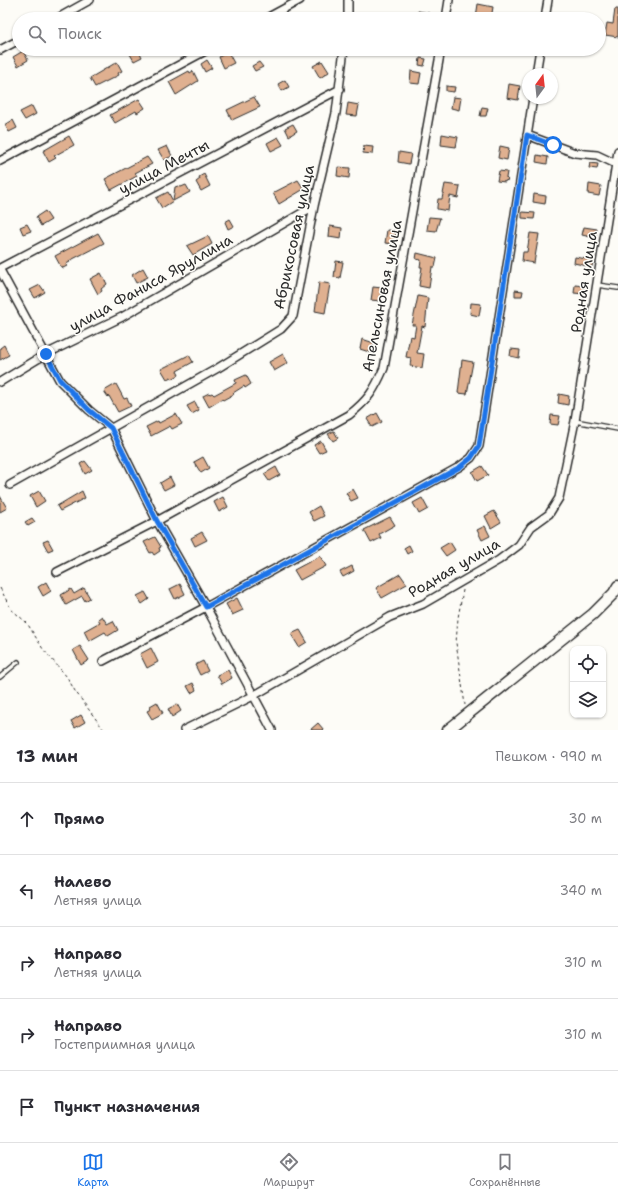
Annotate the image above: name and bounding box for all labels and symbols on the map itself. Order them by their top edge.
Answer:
north arrow [522,68,558,104]
street label: улица Мечты [115,135,213,199]
route start [544,136,562,154]
street label: Абрикосовая улица [269,162,319,311]
street label: Апельсиновая улица [357,218,407,374]
street label: улица Фаниса Яруллина [66,229,237,336]
street label: Родная улица [566,229,602,334]
route end [37,345,55,363]
street label: Родная улица [404,533,504,602]

